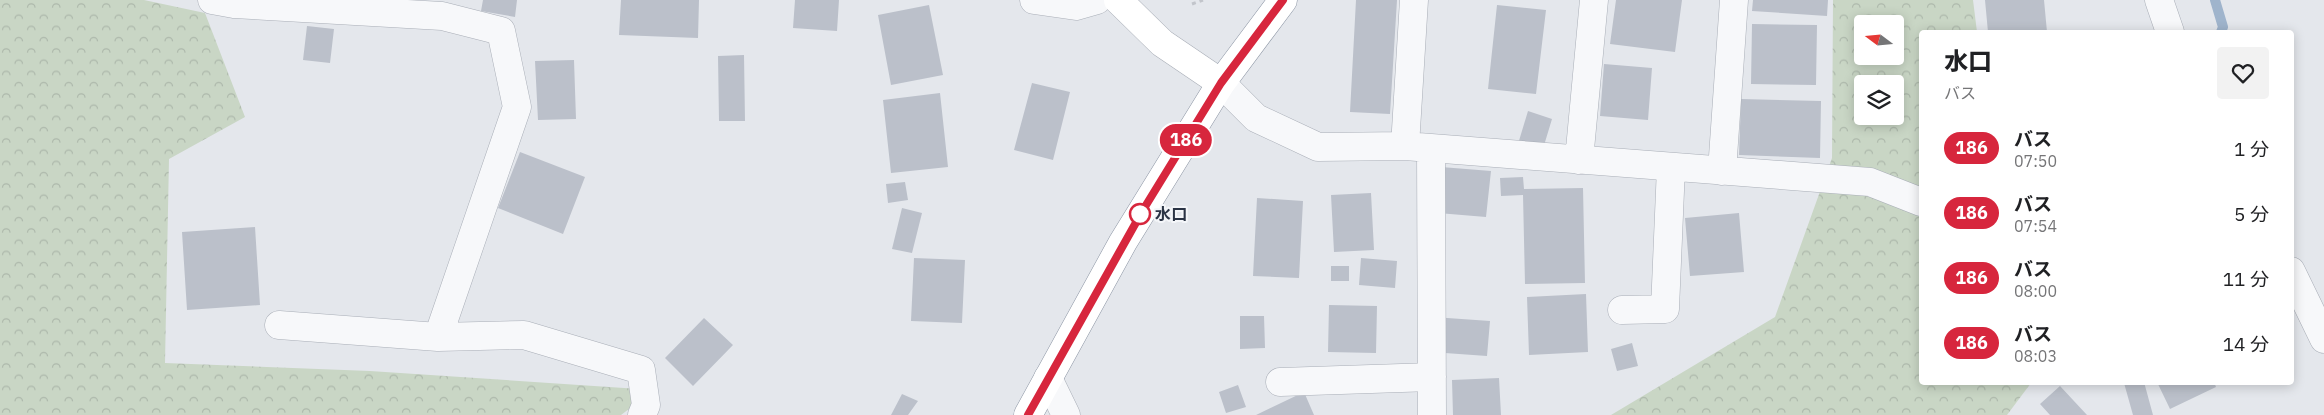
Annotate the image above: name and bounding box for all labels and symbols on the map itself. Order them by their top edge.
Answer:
north arrow [1854,15,1904,65]
line badge: 186 [1157,124,1215,156]
marker: 水口 [1129,203,1151,225]
place label: 水口 [1155,204,1187,224]

